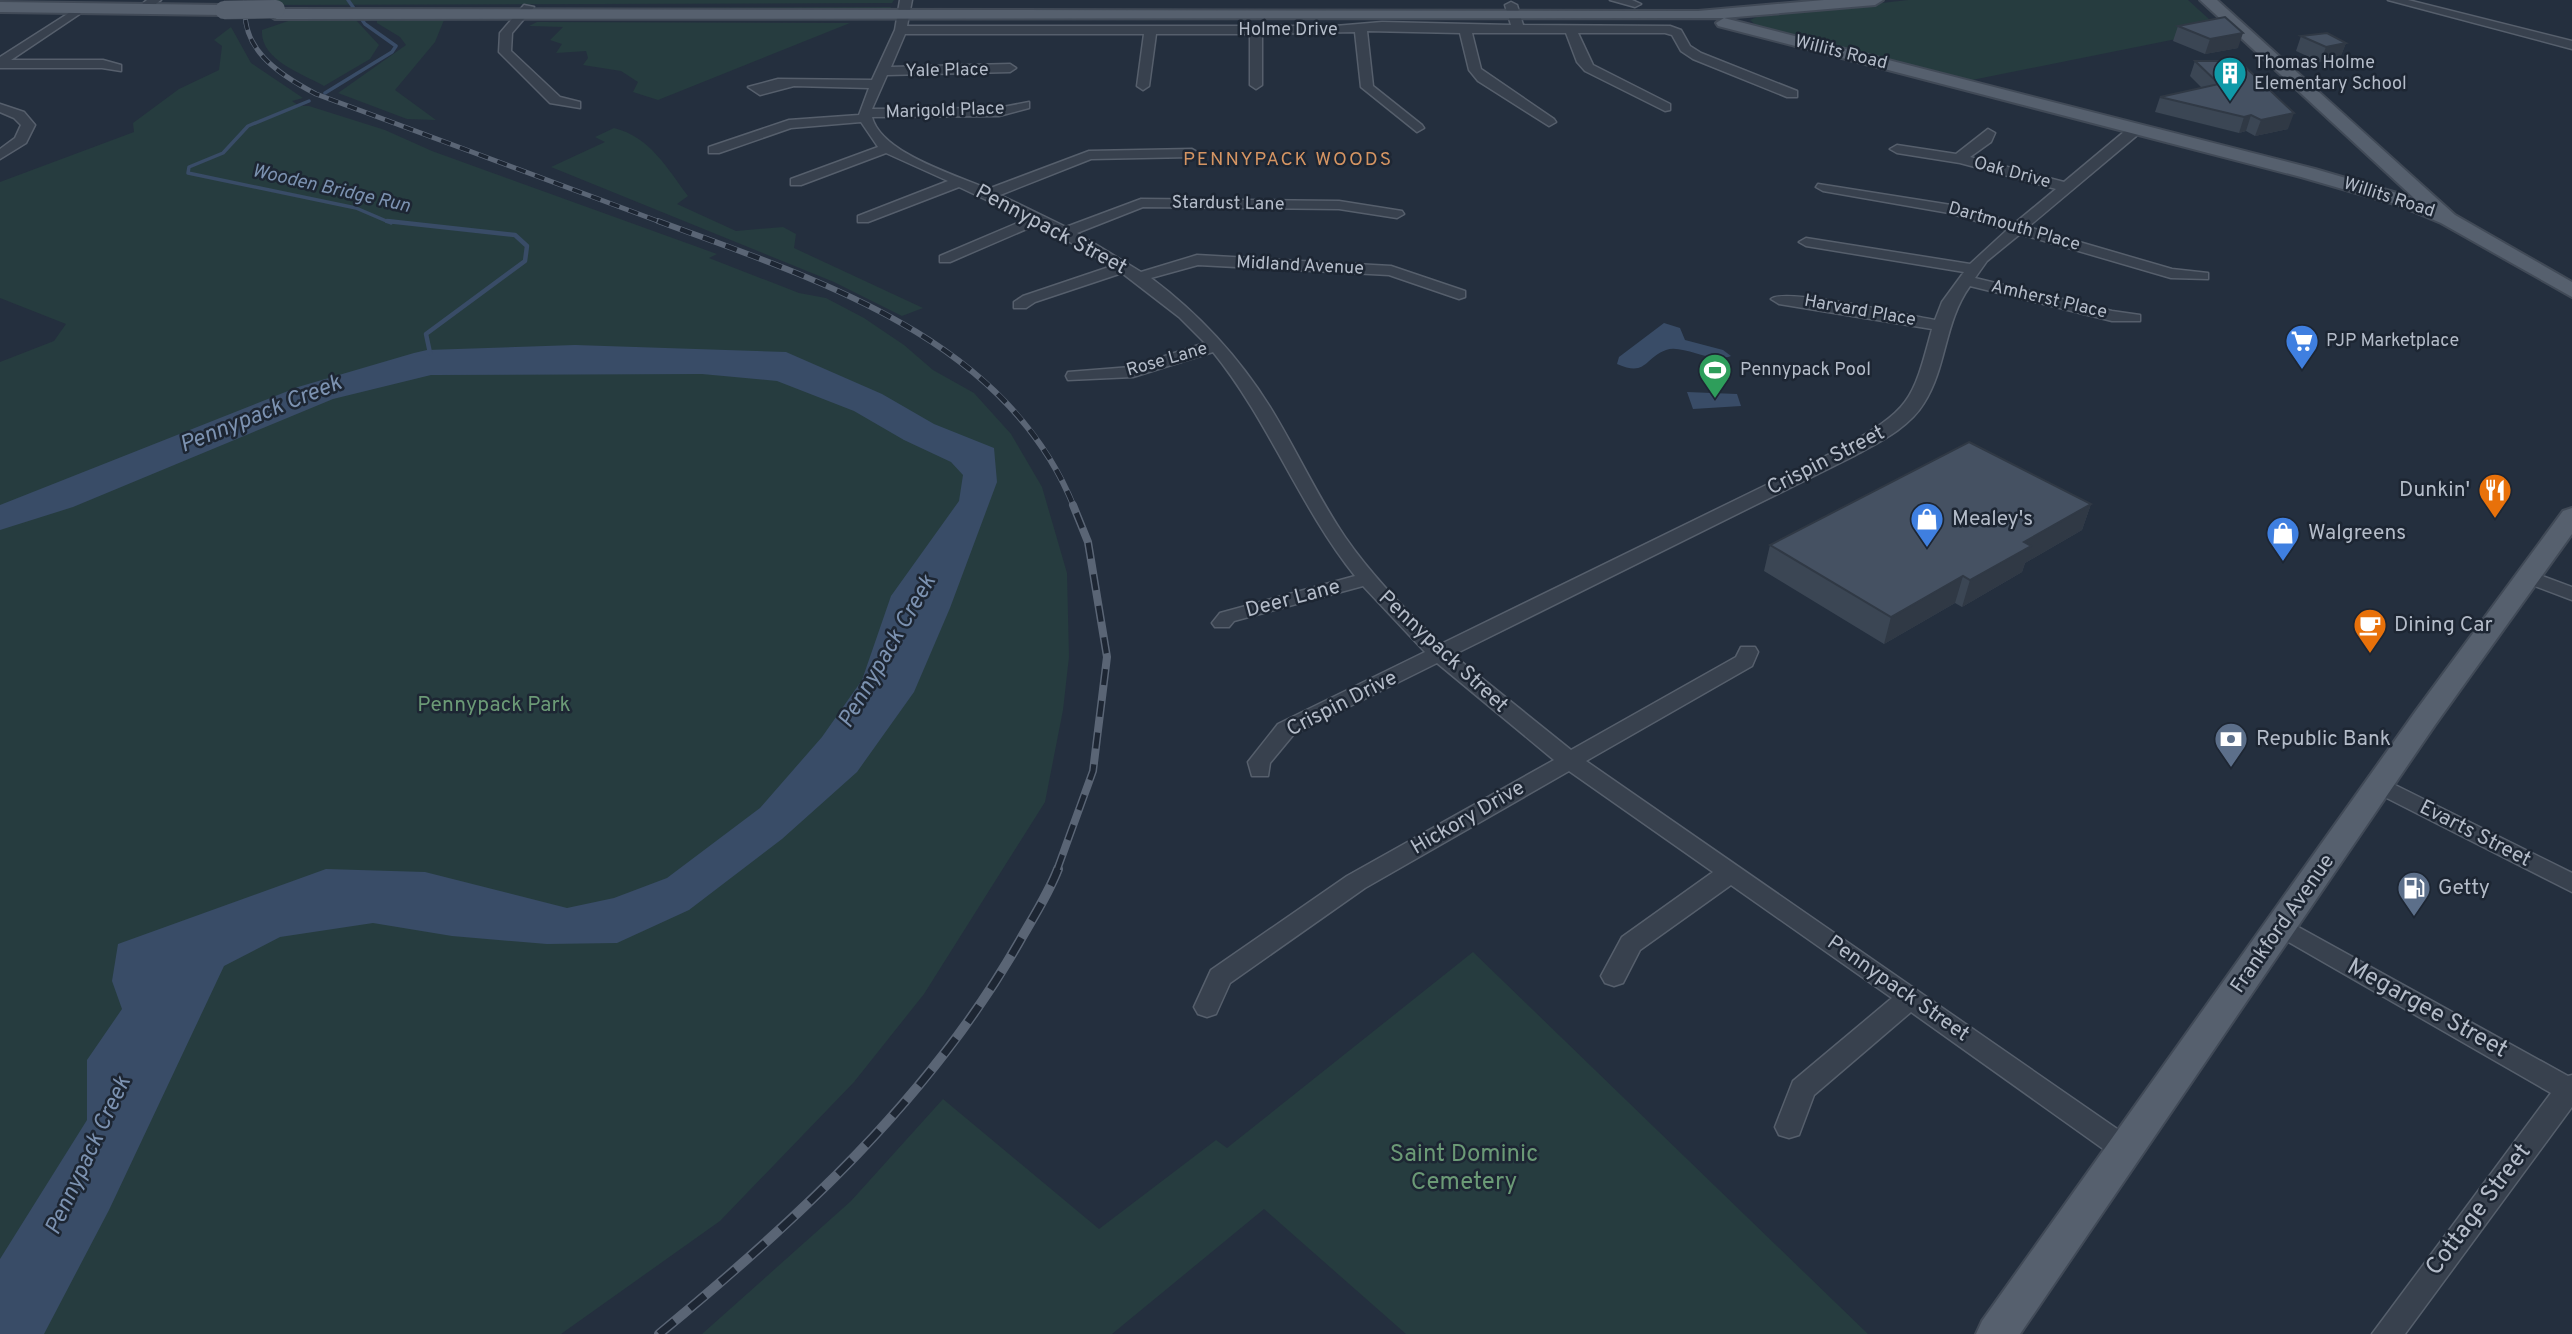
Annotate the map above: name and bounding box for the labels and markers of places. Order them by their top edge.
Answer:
place label: Thomas Holme Elementary School [2254,52,2407,96]
building icon: Thomas Holme Elementary School [2211,54,2249,103]
supermarket icon: PJP Marketplace [2283,322,2321,371]
place label: PJP Marketplace [2326,330,2459,353]
sports icon: Pennypack Pool [1696,351,1734,400]
place label: Pennypack Pool [1740,359,1871,382]
restaurant icon: Dunkin' [2476,471,2514,520]
place label: Dunkin' [2399,477,2470,504]
shop icon: Mealey's [1908,500,1946,549]
place label: Mealey's [1952,506,2033,533]
shop icon: Walgreens [2264,514,2302,563]
place label: Walgreens [2308,520,2406,547]
cafe icon: Dining Car [2351,606,2389,655]
place label: Dining Car [2394,612,2493,639]
bank icon: Republic Bank [2212,720,2250,769]
place label: Republic Bank [2256,726,2391,753]
fuel station icon: Getty [2395,869,2433,918]
place label: Getty [2438,875,2490,902]

